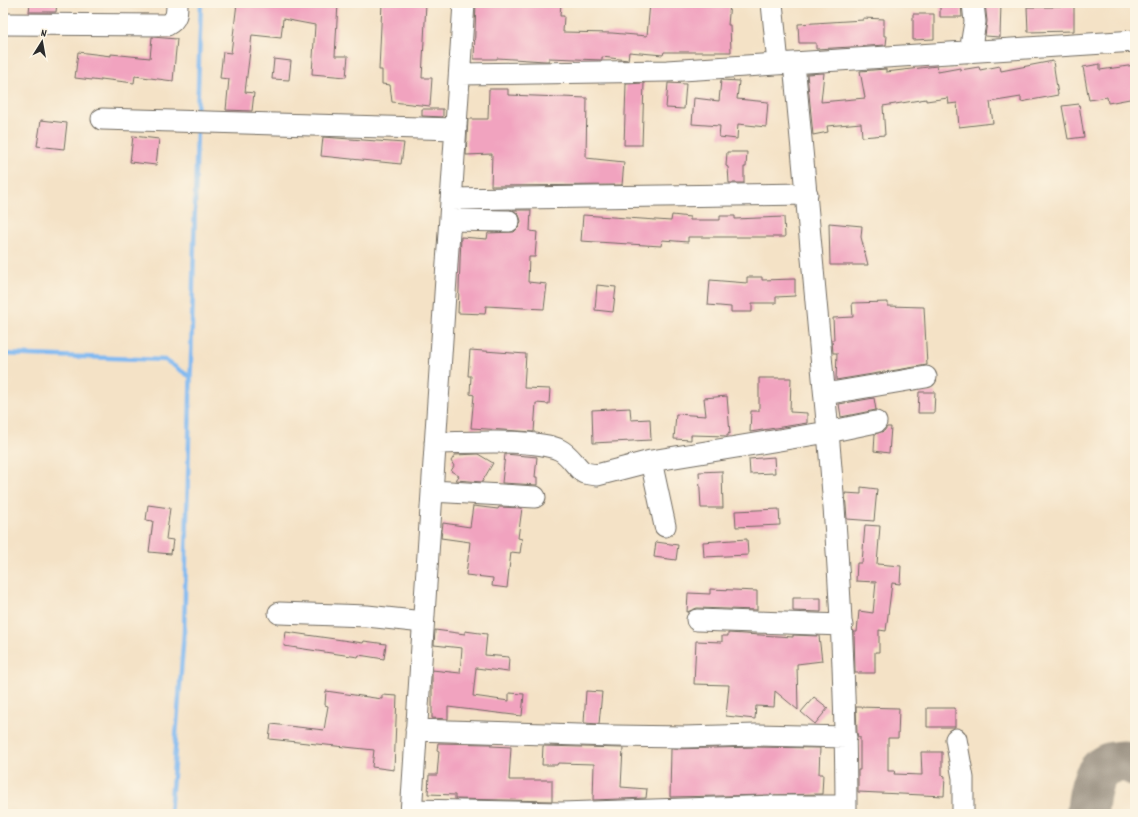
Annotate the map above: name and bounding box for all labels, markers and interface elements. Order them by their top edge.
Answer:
north arrow [22,22,62,62]
text: N [39,26,48,43]

